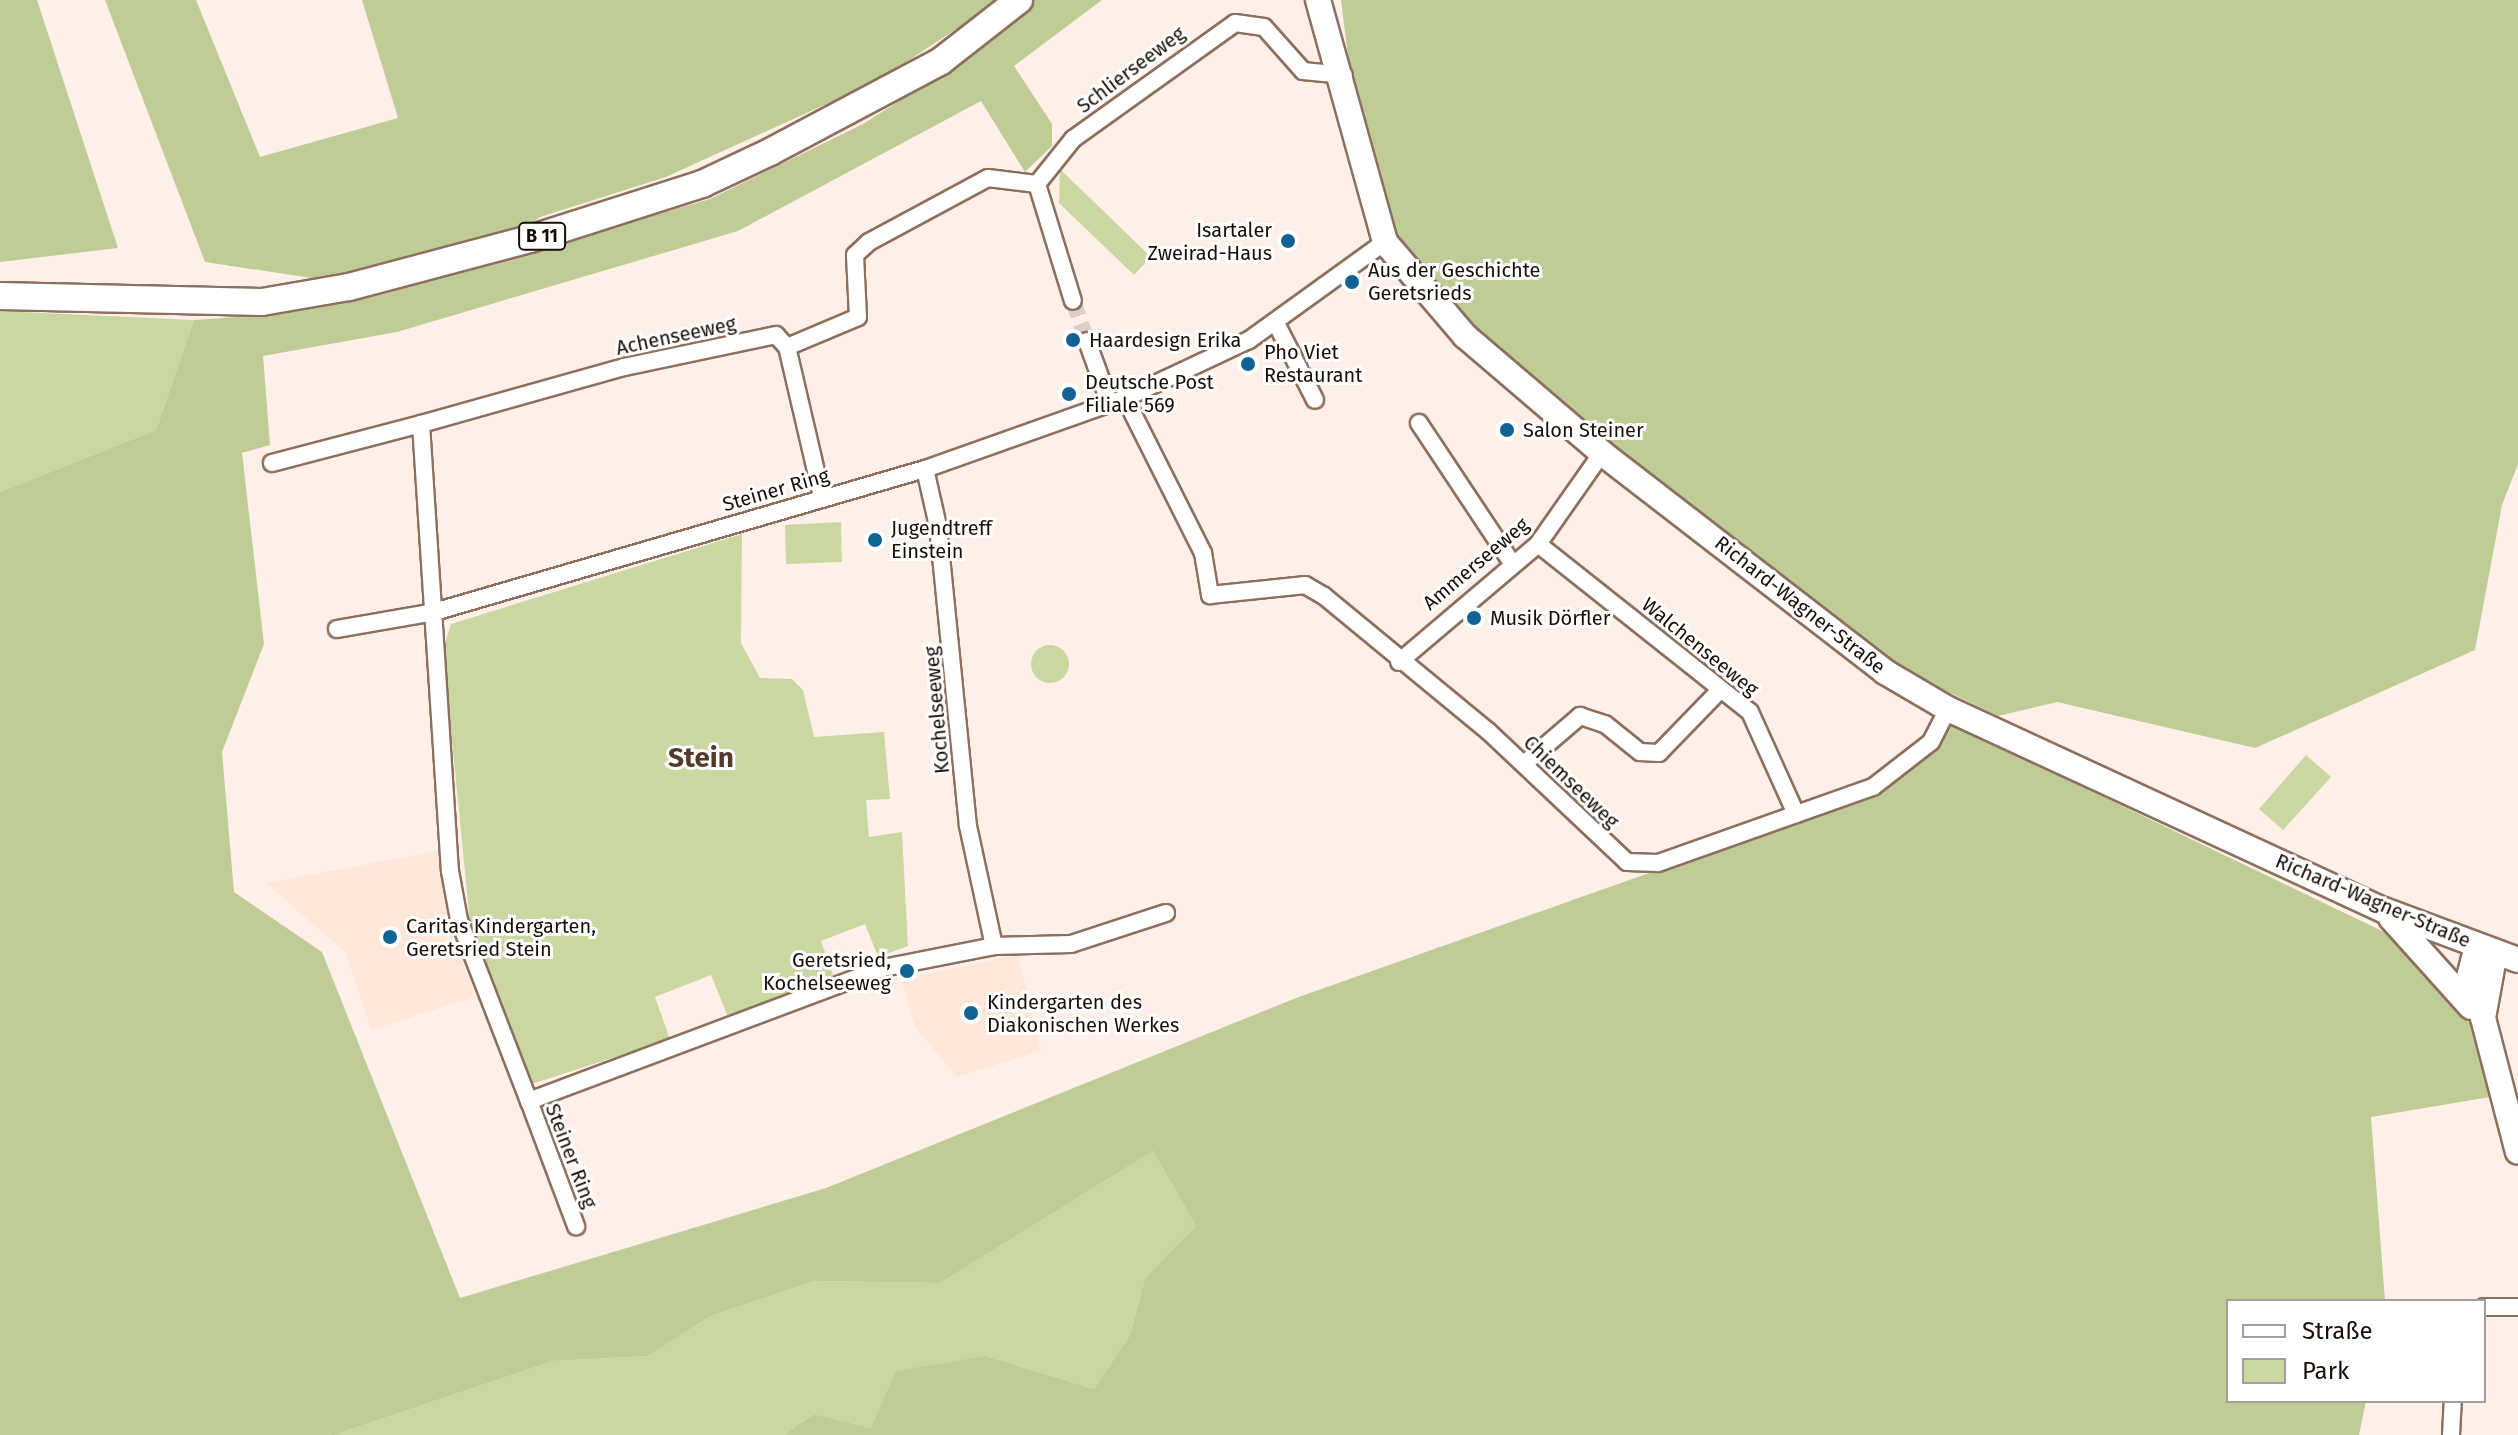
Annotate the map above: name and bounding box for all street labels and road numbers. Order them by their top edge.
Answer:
street label: Schlierseeweg [1072,22,1190,118]
road number: B 11 [518,222,566,250]
street label: Achenseeweg [614,312,738,360]
street label: Steiner Ring [720,463,832,517]
street label: Ammerseeweg [1418,513,1534,615]
street label: Richard-Wagner-Straße [1710,531,1890,679]
street label: Walchenseeweg [1637,593,1763,701]
street label: Kochelseeweg [919,645,955,775]
street label: Chiemseeweg [1518,731,1624,833]
street label: Richard-Wagner-Straße [2272,849,2474,953]
street label: Steiner Ring [540,1100,602,1212]

